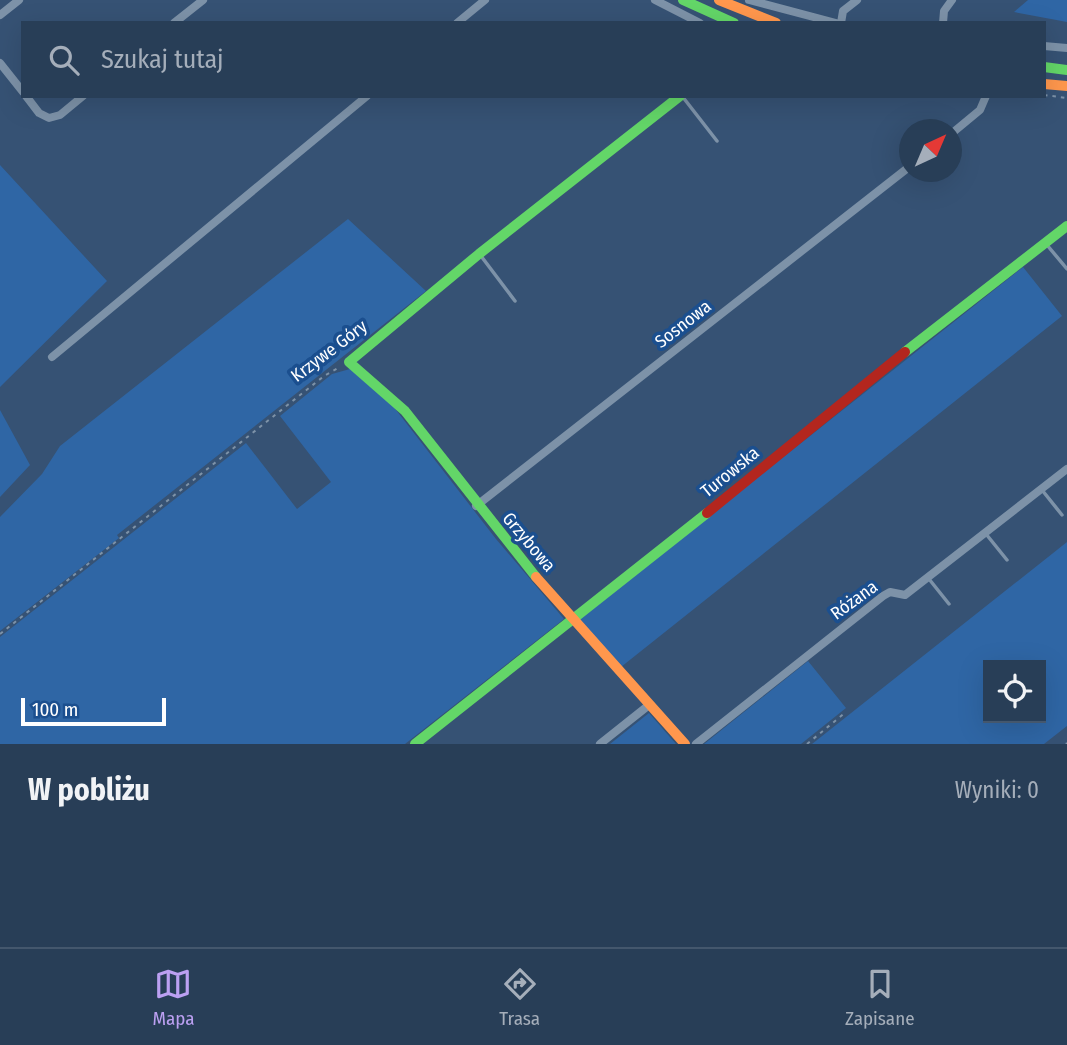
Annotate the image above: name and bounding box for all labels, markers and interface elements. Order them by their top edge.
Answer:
search box [21,21,1046,98]
icon: search [45,41,83,79]
text: Szukaj tutaj [101,44,224,75]
north arrow [899,119,962,182]
street label: Sosnowa [650,295,716,353]
street label: Krzywe Góry [287,315,371,387]
street label: Turowska [696,442,764,502]
street label: Grzybowa [498,508,560,576]
street label: Różana [826,575,882,624]
map controls [983,660,1046,723]
button: locate [983,660,1046,723]
scale bar [21,695,166,727]
text: 100 m [32,698,78,721]
text: W pobliżu [28,772,150,808]
text: Wyniki: 0 [955,776,1039,804]
tab: Mapa [152,965,195,1030]
tab: Trasa [499,965,540,1030]
tab: Zapisane [845,965,915,1030]

